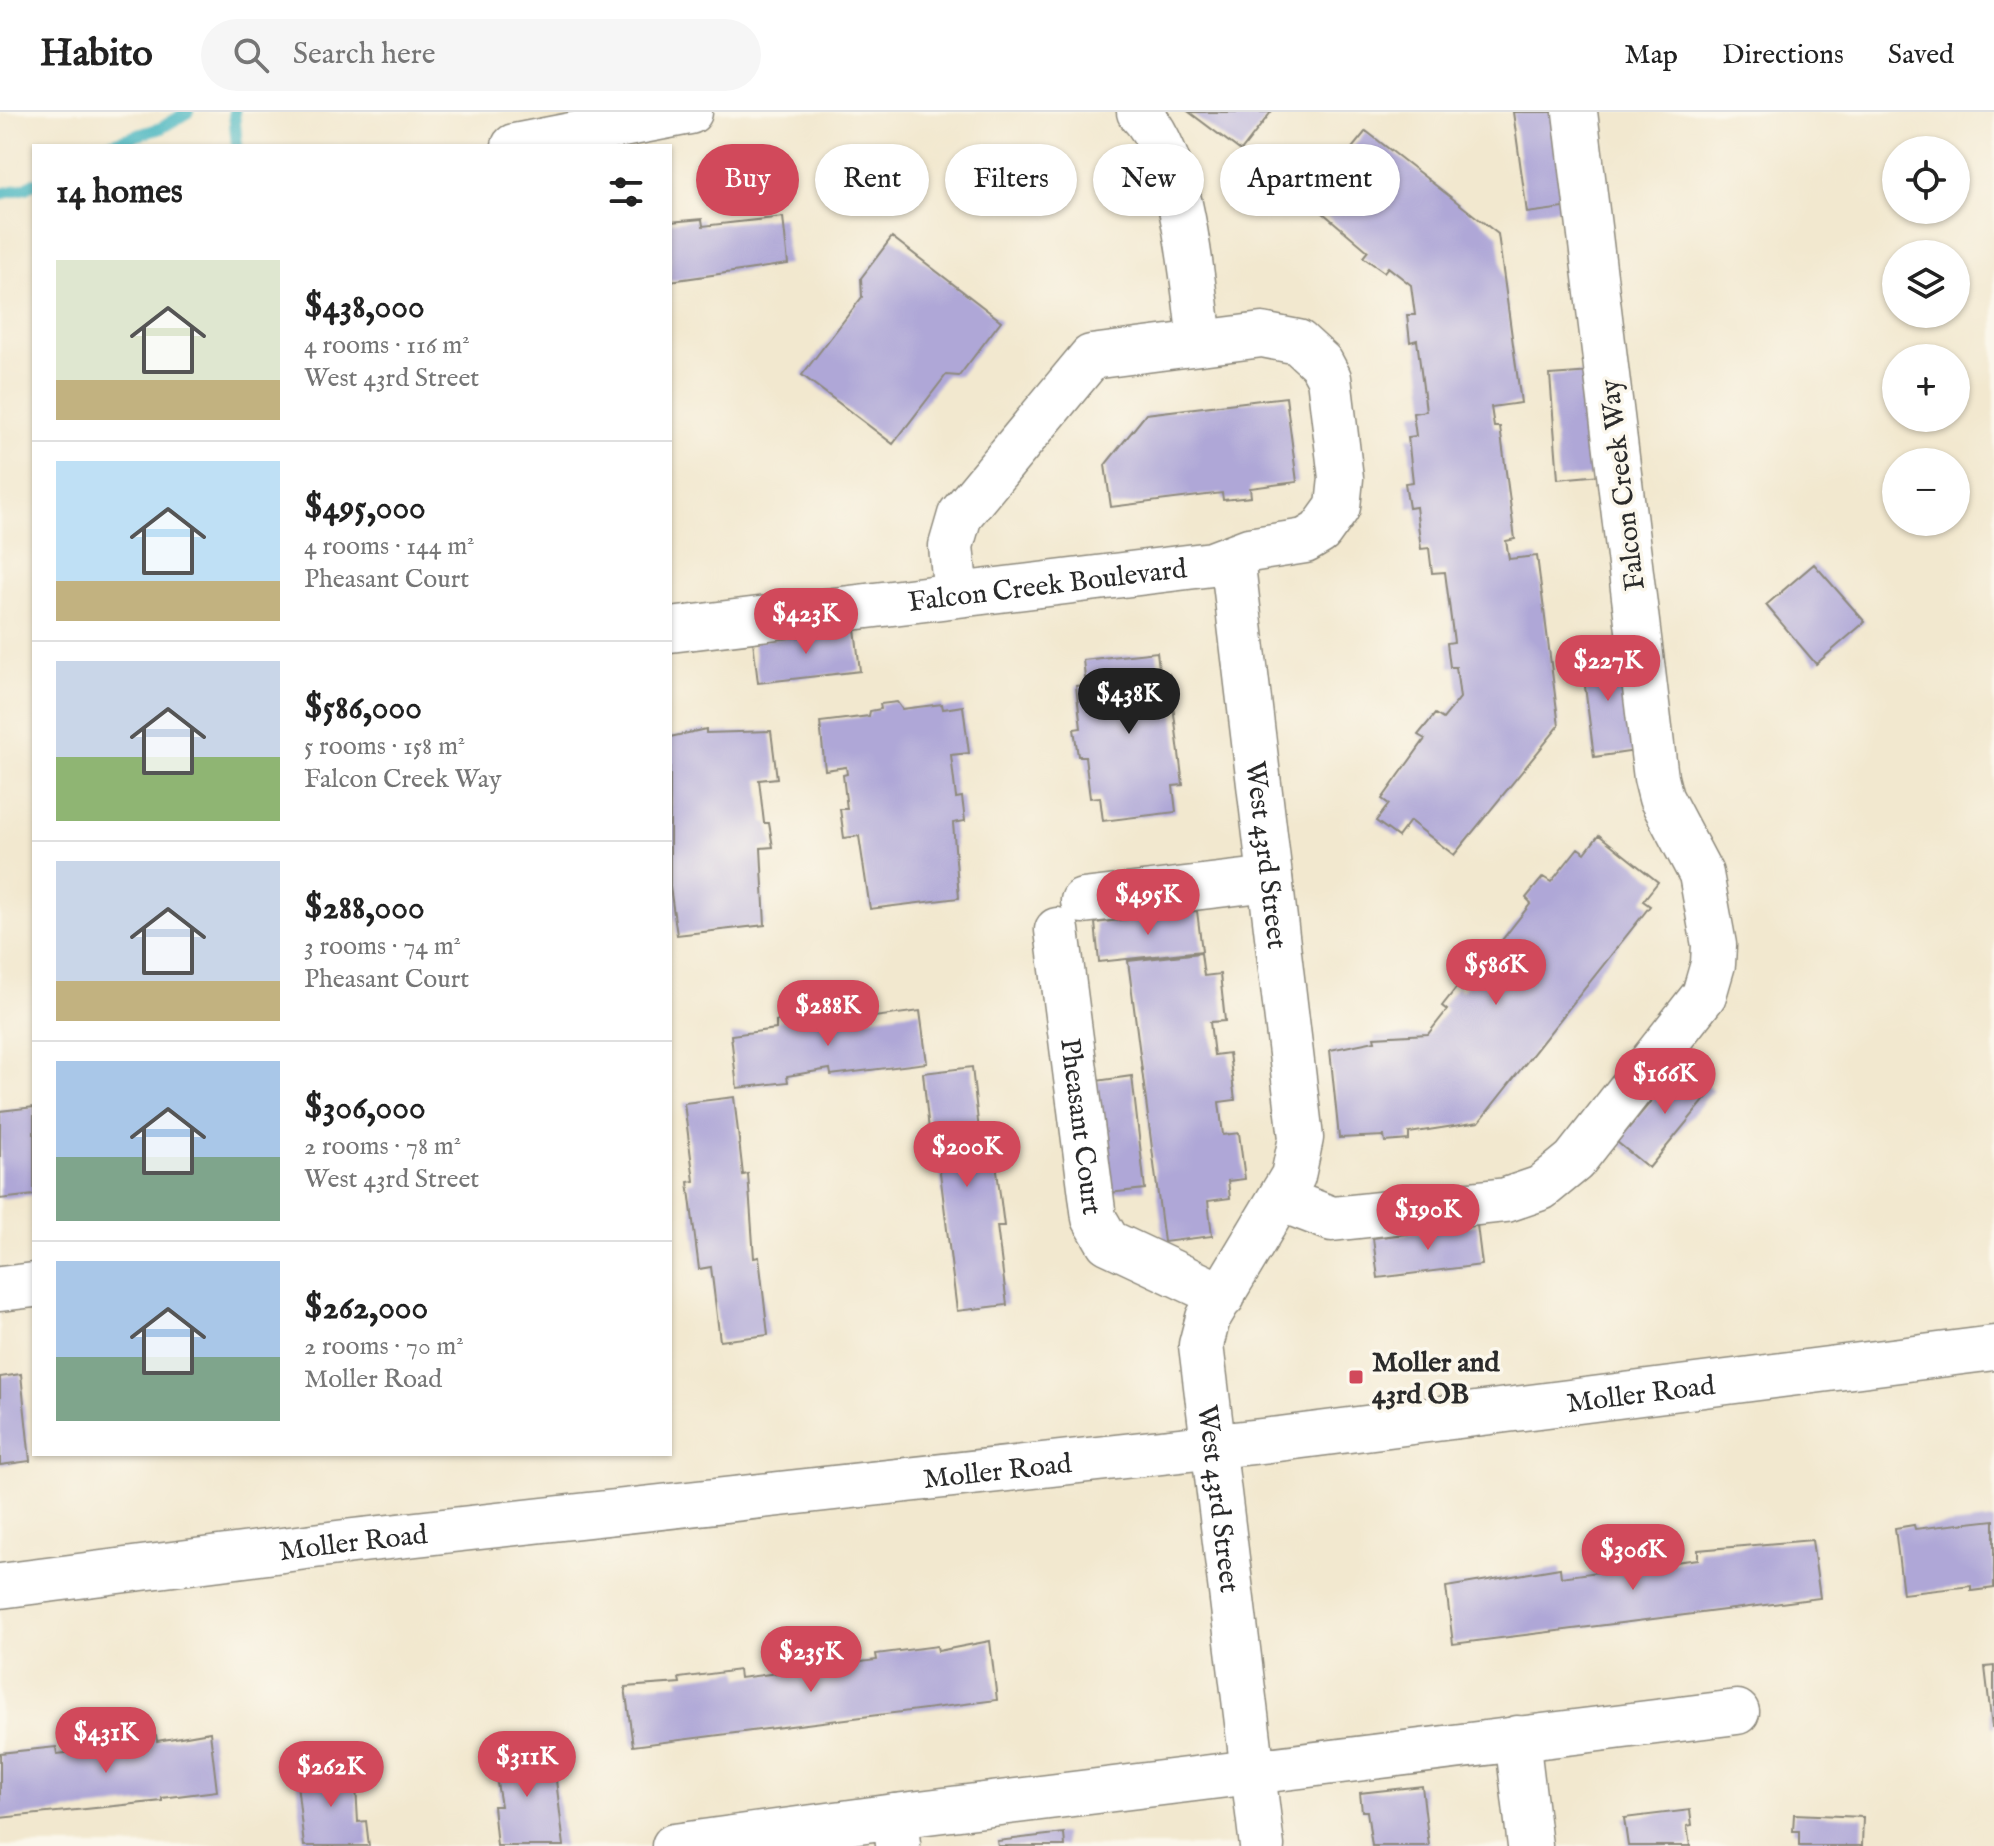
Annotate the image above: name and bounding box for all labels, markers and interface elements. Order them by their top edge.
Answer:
search box [201,19,761,91]
text: Habito [40,31,153,79]
icon: search [229,33,273,77]
text: Search here [293,36,436,74]
text: Map [1624,38,1678,73]
text: Directions [1722,38,1844,73]
text: Saved [1888,38,1954,73]
map controls [1882,136,1970,536]
button: locate [1882,136,1970,224]
chip: Buy [696,144,799,216]
chip: Rent [815,144,929,216]
chip: Filters [945,144,1077,216]
chip: New [1093,144,1204,216]
chip: Apartment [1220,144,1400,216]
icon: filters [604,170,648,214]
text: 14 homes [56,171,183,214]
button: layers [1882,240,1970,328]
text: $438,000 [304,286,425,329]
icon: home [120,292,216,388]
text: 4 rooms · 116 m² [304,329,470,362]
button: + [1882,344,1970,432]
text: West 43rd Street [304,362,479,395]
street label: Falcon Creek Way [1593,377,1654,592]
button: − [1882,448,1970,536]
text: $495,000 [304,487,426,530]
icon: home [120,493,216,589]
text: 4 rooms · 144 m² [304,530,475,563]
street label: Falcon Creek Boulevard [906,552,1189,621]
text: Pheasant Court [304,563,469,596]
pin: $423K [750,588,862,656]
text: $423K [772,597,840,630]
pin: $227K [1552,635,1664,703]
text: $227K [1573,644,1643,677]
pin: $438K [1073,668,1185,736]
text: $438K [1096,677,1162,710]
text: $586,000 [304,687,422,730]
icon: home [120,693,216,789]
text: 5 rooms · 158 m² [304,730,465,763]
street label: West 43rd Street [1236,759,1293,951]
text: Falcon Creek Way [304,763,501,796]
pin: $495K [1092,869,1204,937]
text: $495K [1115,878,1181,911]
text: $288,000 [304,887,425,930]
icon: home [120,893,216,989]
text: 3 rooms · 74 m² [304,930,461,963]
pin: $586K [1440,939,1552,1007]
text: $586K [1464,948,1528,981]
text: Pheasant Court [304,963,469,996]
pin: $288K [772,980,884,1048]
text: $288K [795,989,861,1022]
street label: Pheasant Court [1051,1036,1108,1218]
pin: $166K [1609,1048,1721,1116]
text: $166K [1633,1057,1697,1090]
text: $306,000 [304,1087,426,1130]
icon: home [120,1093,216,1189]
pin: $200K [911,1121,1023,1189]
text: 2 rooms · 78 m² [304,1130,461,1163]
text: $200K [932,1130,1002,1163]
text: West 43rd Street [304,1163,479,1196]
pin: $190K [1372,1184,1484,1252]
text: $190K [1394,1193,1462,1226]
text: $262,000 [304,1287,428,1330]
icon: home [120,1293,216,1389]
text: 2 rooms · 70 m² [304,1330,464,1363]
place label: Moller and 43rd OB [1372,1346,1500,1413]
text: Moller Road [304,1363,442,1396]
marker: Moller and 43rd OB [1347,1368,1365,1386]
street label: Moller Road [1565,1369,1717,1422]
street label: West 43rd Street [1188,1403,1246,1595]
street label: Moller Road [922,1447,1073,1498]
street label: Moller Road [277,1518,429,1570]
pin: $306K [1577,1524,1689,1592]
text: $306K [1600,1533,1666,1566]
pin: $235K [755,1626,867,1694]
text: $235K [779,1635,843,1668]
pin: $431K [50,1707,162,1775]
text: $431K [73,1716,139,1749]
pin: $311K [471,1731,583,1799]
text: $311K [496,1740,558,1773]
pin: $262K [275,1741,387,1809]
text: $262K [297,1750,365,1783]

